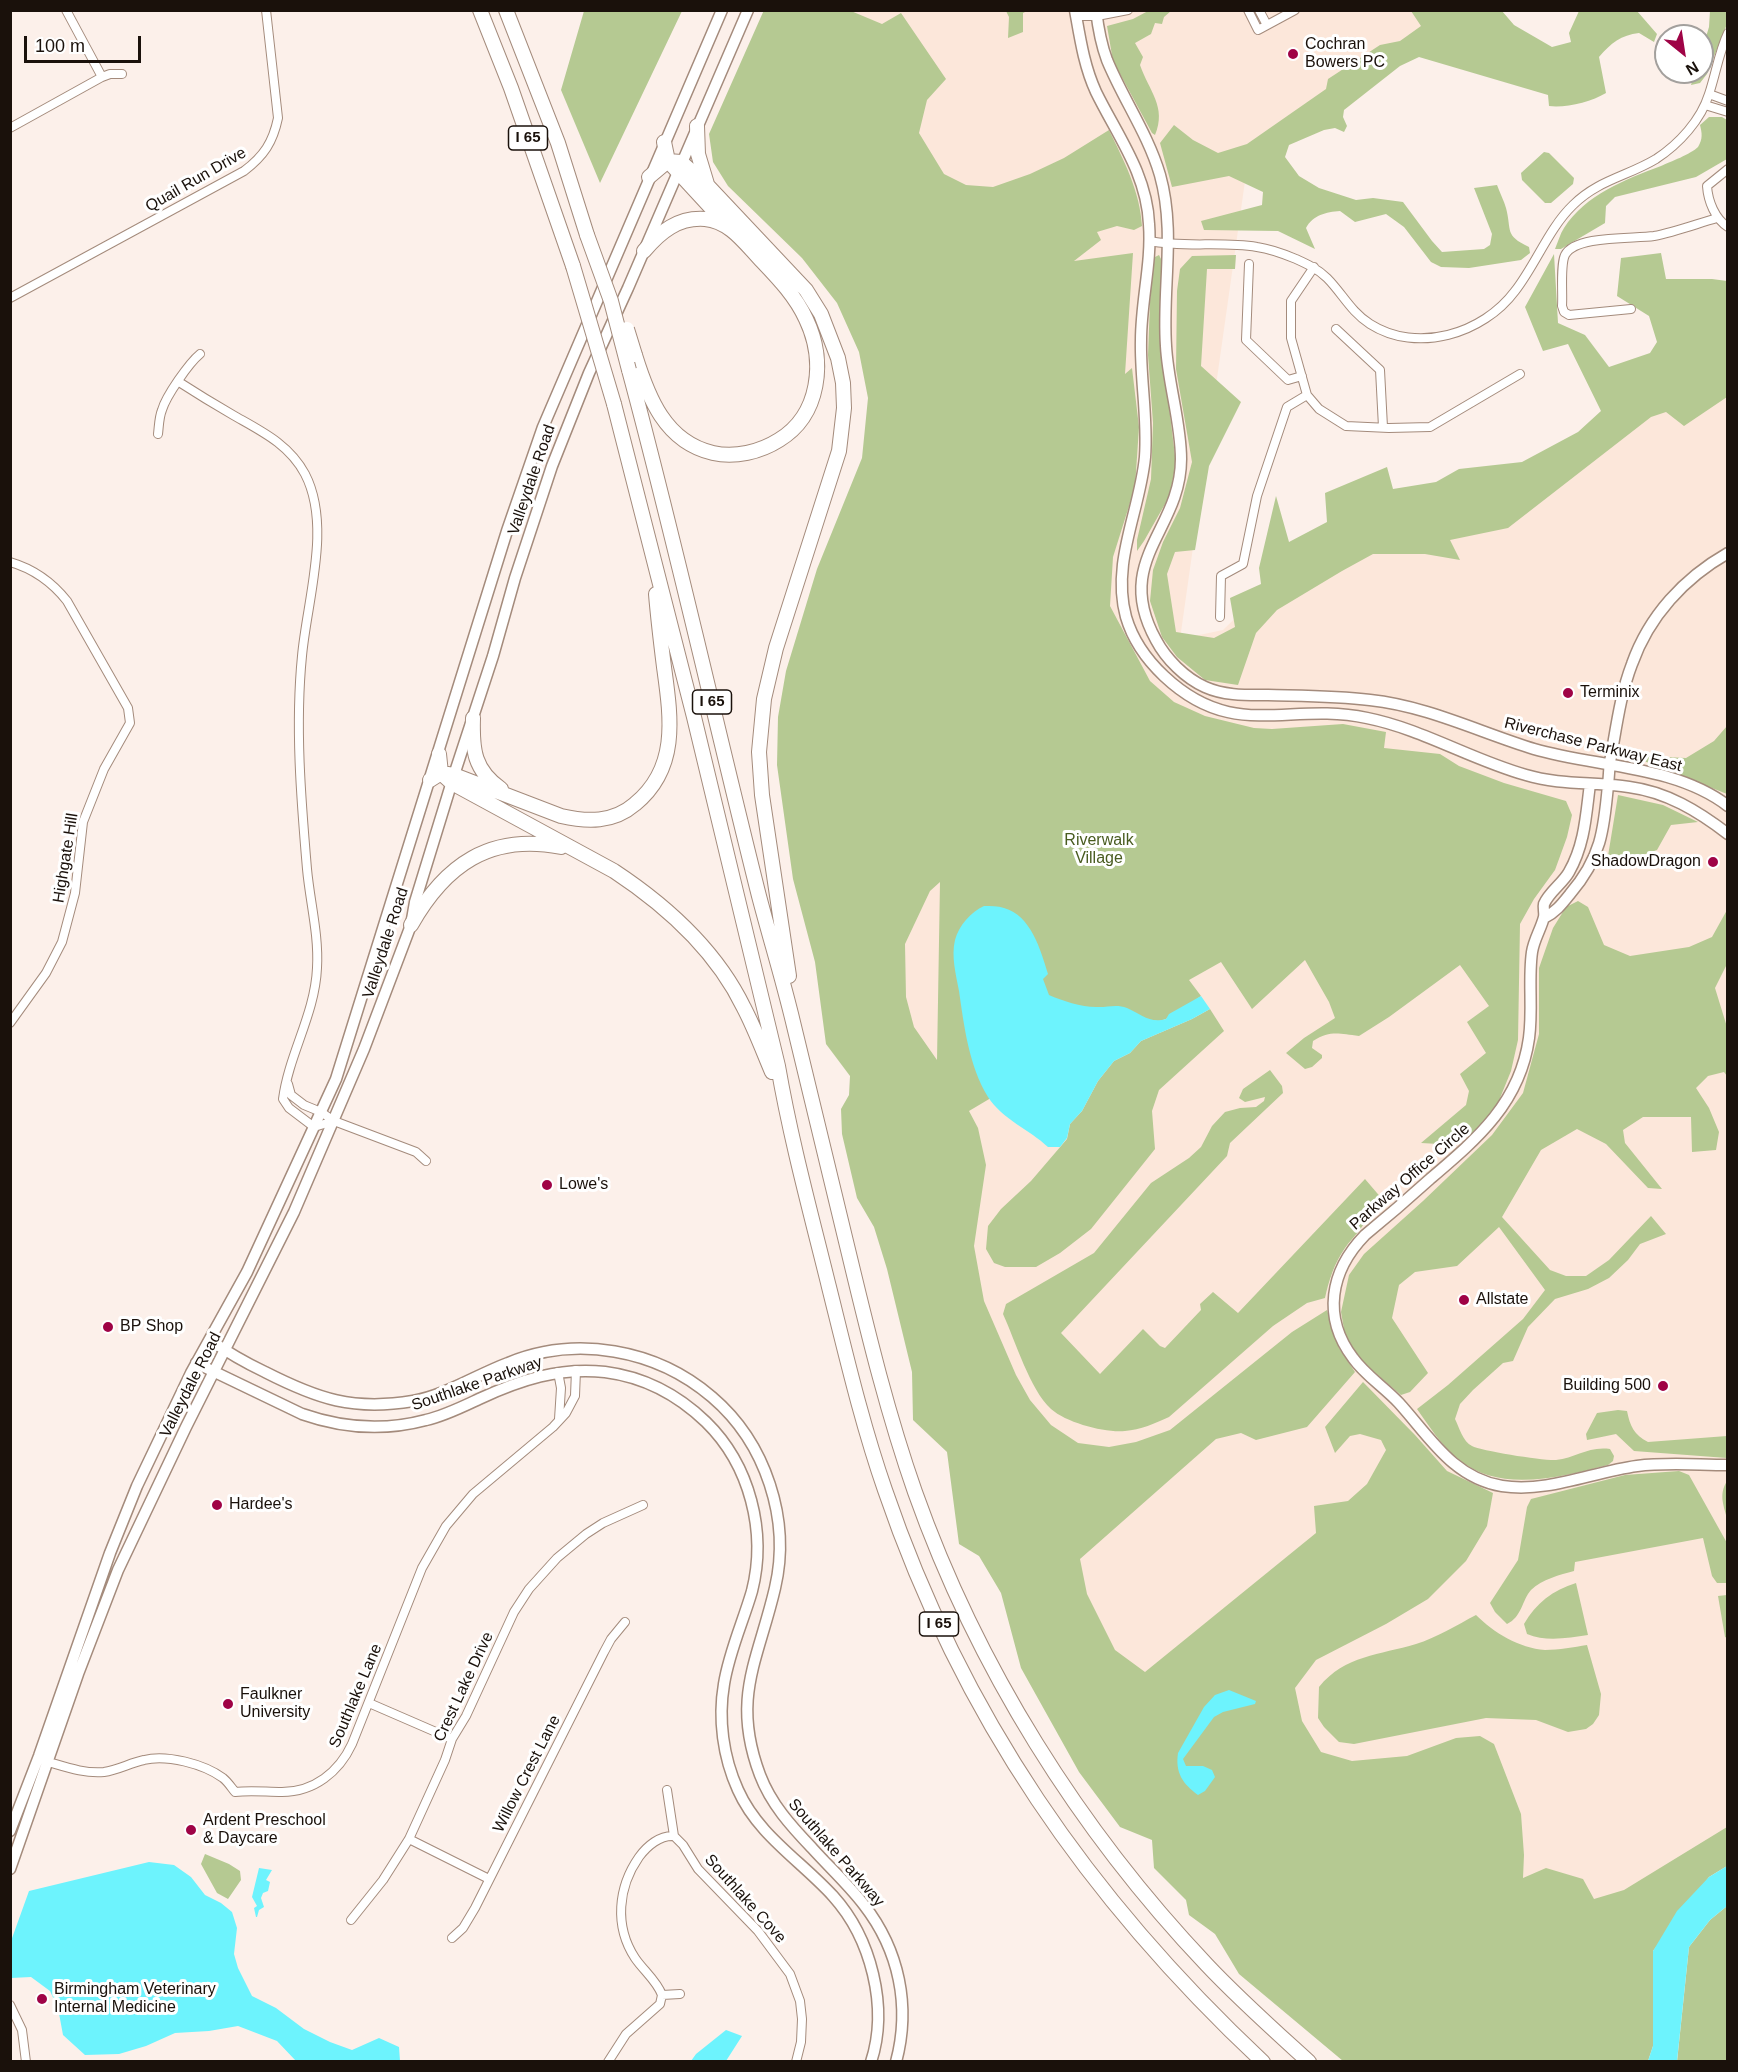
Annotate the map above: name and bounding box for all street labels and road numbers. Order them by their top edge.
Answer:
road number: I 65 [508,126,548,150]
street label: Quail Run Drive [142,143,250,217]
street label: Valleydale Road [504,422,560,538]
road number: I 65 [692,690,732,714]
street label: Riverchase Parkway East [1502,714,1684,776]
street label: Highgate Hill [49,812,83,904]
street label: Valleydale Road [359,885,413,1001]
street label: Parkway Office Circle [1346,1120,1474,1234]
street label: Valleydale Road [156,1329,226,1441]
street label: Southlake Parkway [409,1353,545,1415]
road number: I 65 [920,1612,958,1636]
street label: Crest Lake Drive [430,1629,498,1745]
street label: Southlake Lane [325,1641,387,1751]
street label: Willow Crest Lane [489,1712,565,1836]
street label: Southlake Parkway [784,1795,888,1911]
street label: Southlake Cove [700,1851,790,1947]

